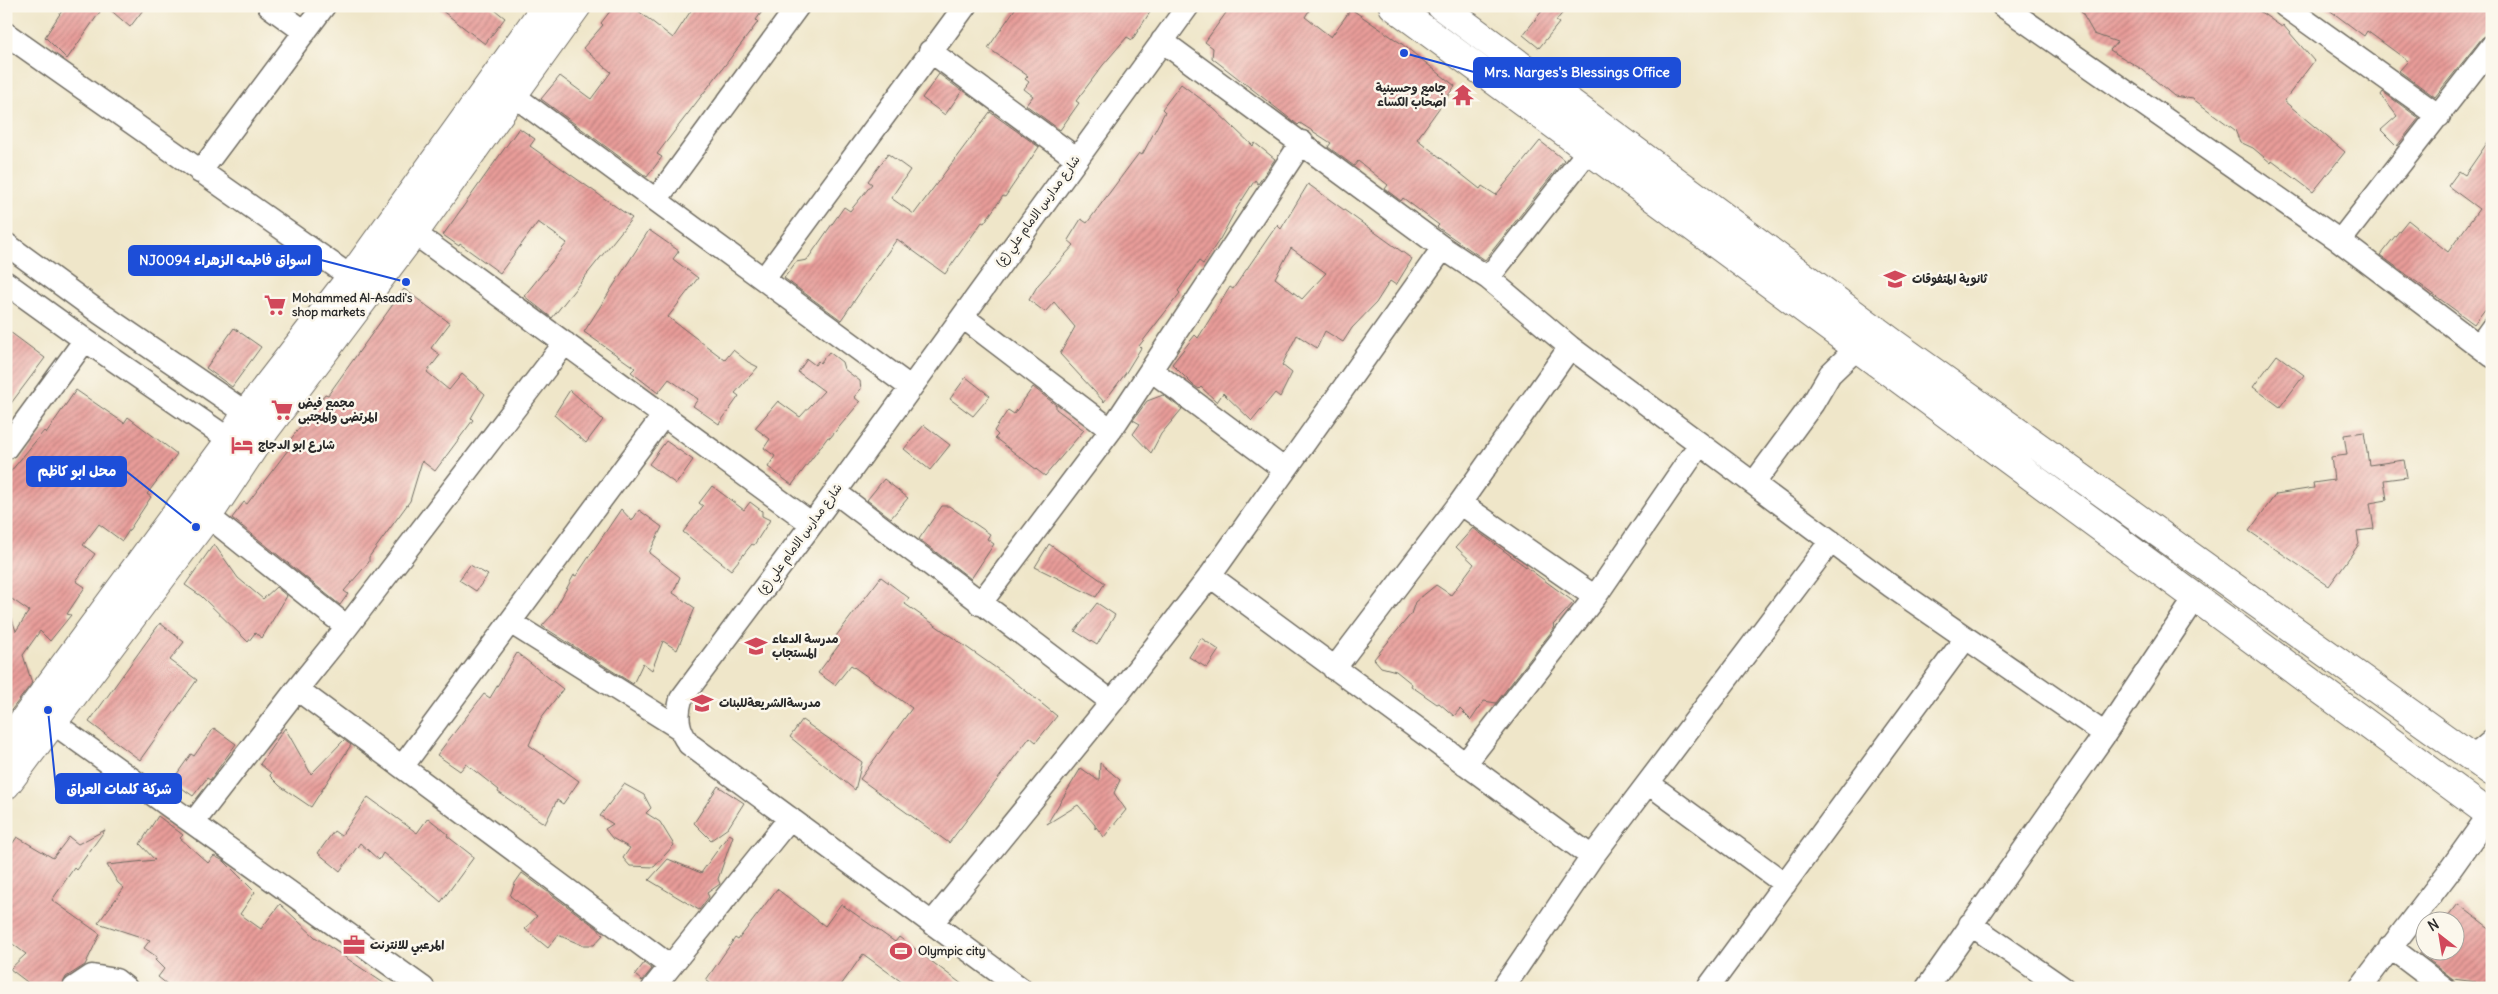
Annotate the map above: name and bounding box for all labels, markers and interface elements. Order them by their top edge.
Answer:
callout: Mrs. Narges's Blessings Office [1474,58,1680,87]
text: Mrs. Narges's Blessings Office [1484,63,1670,81]
place label: جامع وحسينية اصحاب الكساء [1376,80,1446,109]
temple icon: جامع وحسينية اصحاب الكساء [1450,82,1476,108]
street label: شارع مدارس الامام علي (ع) [992,152,1086,272]
callout: NJ0094 اسواق فاطمه الزهراء [129,246,321,275]
text: NJ0094 اسواق فاطمه الزهراء [139,251,311,270]
school or university icon: ثانوية المتفوقات [1882,266,1908,292]
place label: ثانوية المتفوقات [1912,271,1989,287]
place label: Mohammed Al-Asadi's shop markets [292,290,413,320]
supermarket icon: Mohammed Al-Asadi's shop markets [262,292,288,318]
place label: مجمع فيض المرتضى والمجتبى [298,395,378,425]
supermarket icon: مجمع فيض المرتضى والمجتبى [269,397,295,423]
hotel icon: شارع ابو الدجاج [229,432,255,458]
place label: شارع ابو الدجاج [258,437,335,453]
callout: محل ابو كاظم [27,457,126,486]
text: محل ابو كاظم [38,462,116,482]
street label: شارع مدارس الامام علي (ع) [754,480,848,600]
place label: مدرسة الدعاء المستجاب [772,631,839,660]
school or university icon: مدرسة الدعاء المستجاب [743,633,769,659]
school or university icon: مدرسةالشريعةللبنات [689,690,715,716]
place label: مدرسةالشريعةللبنات [719,695,821,710]
callout: شركة كلمات العراق [56,774,181,803]
text: شركة كلمات العراق [67,780,171,798]
north arrow [2416,912,2466,962]
text: N [2425,915,2442,935]
office icon: المرعبي للانترنت [341,932,367,958]
place label: المرعبي للانترنت [370,937,444,956]
sports icon: Olympic city [888,938,914,964]
place label: Olympic city [918,943,986,959]

